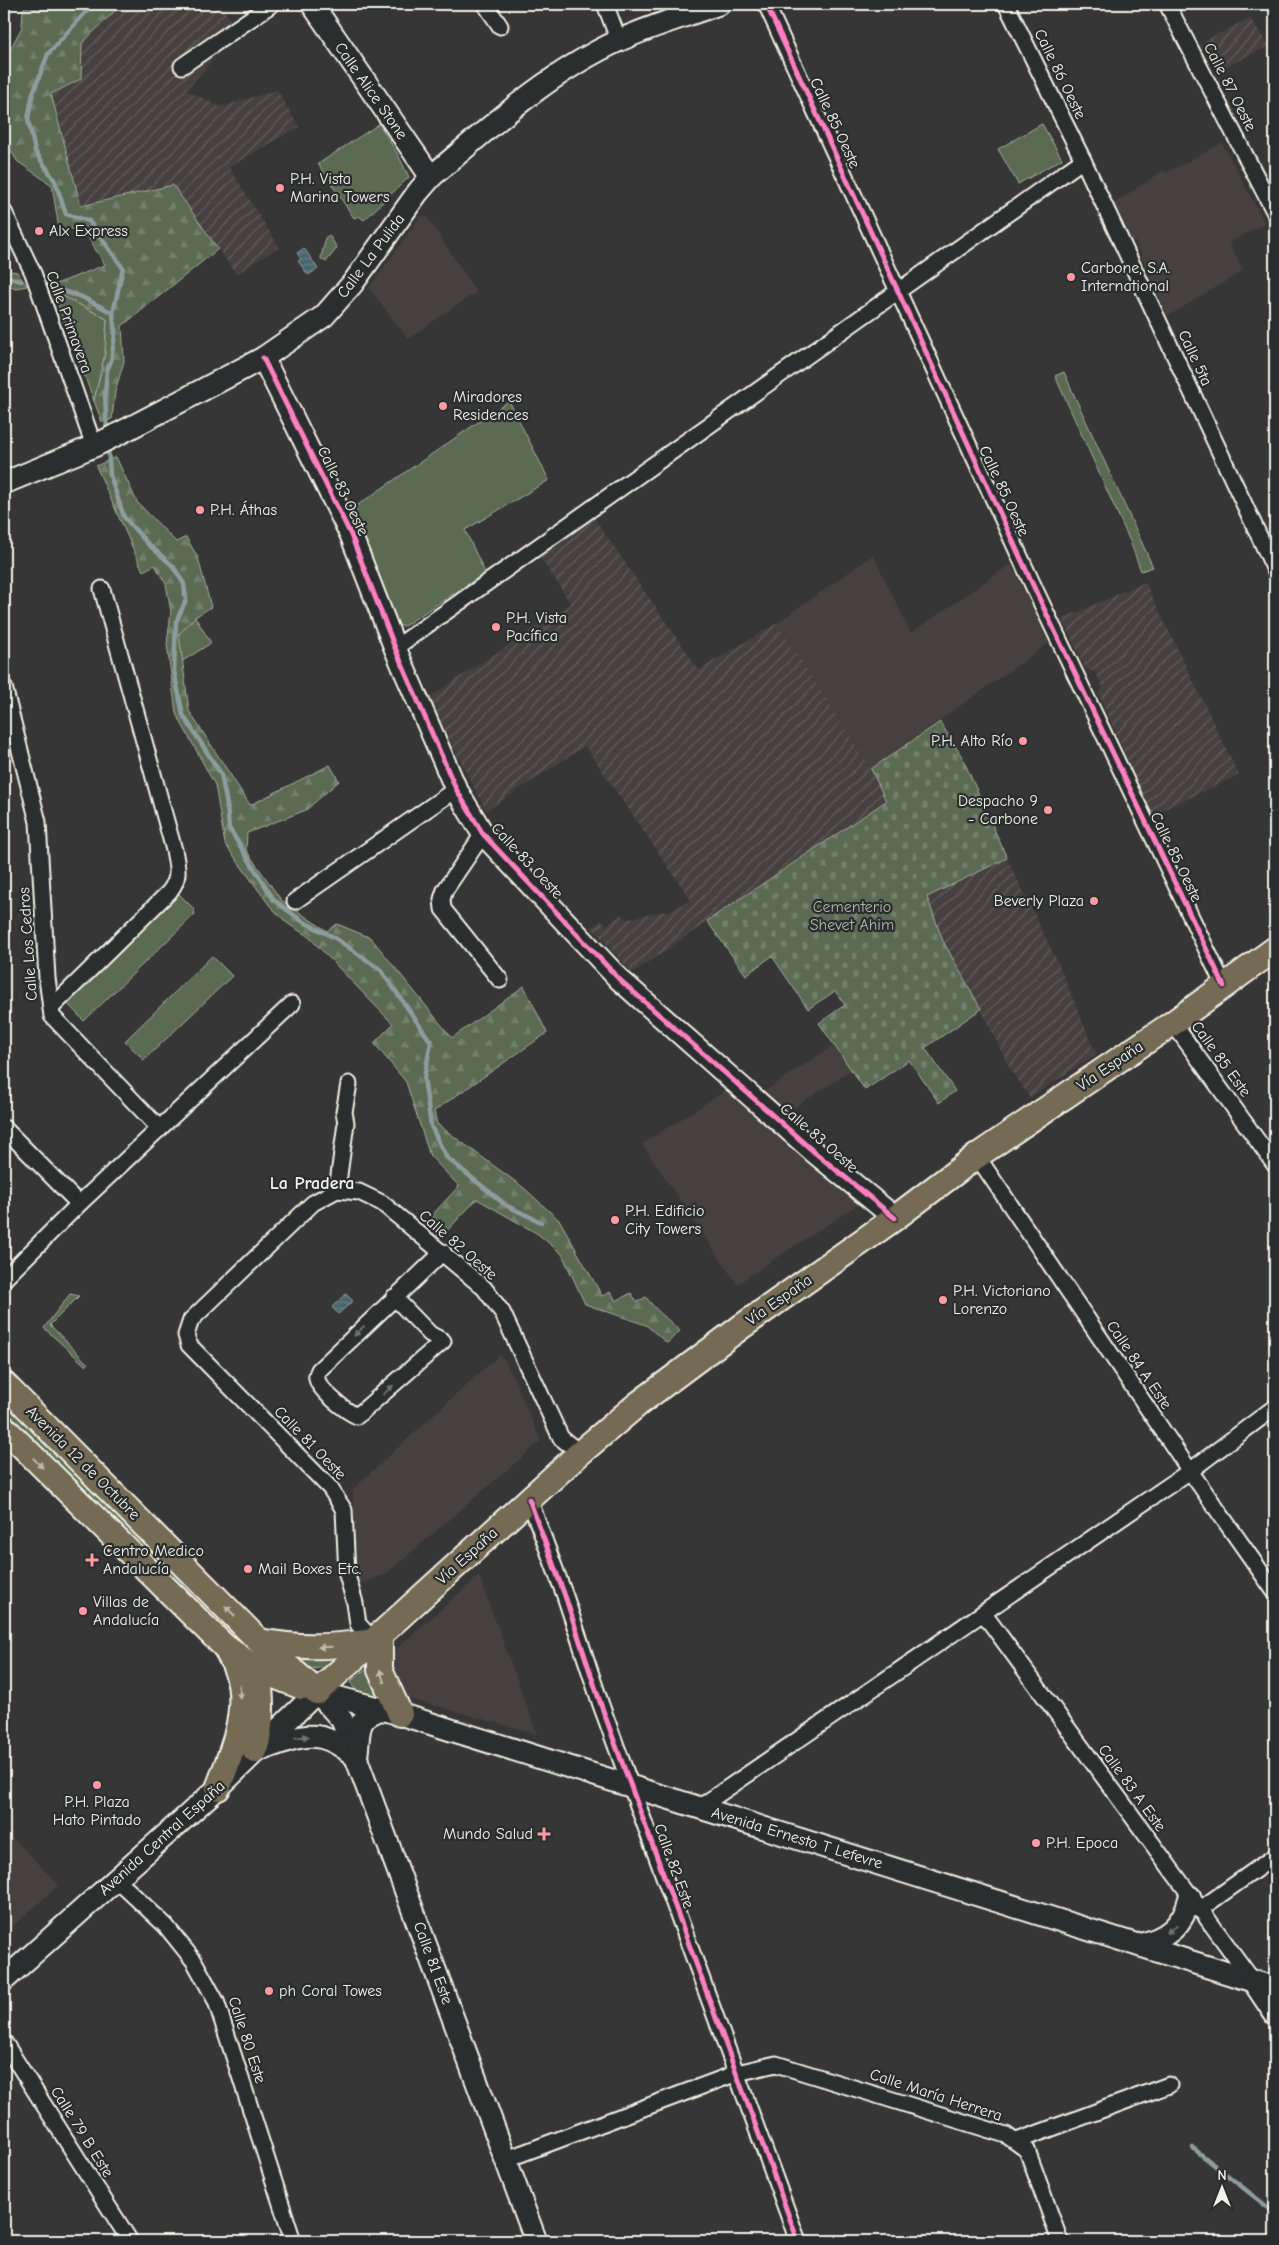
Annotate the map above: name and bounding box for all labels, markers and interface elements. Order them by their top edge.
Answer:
street label: Calle 86 Oeste [1030,26,1090,122]
street label: Calle Alice Stone [331,39,411,143]
street label: Calle 87 Oeste [1200,40,1260,134]
street label: Calle 85 Oeste [806,75,864,171]
place label: P.H. Vista Marina Towers [290,170,390,206]
marker: P.H. Vista Marina Towers [274,182,286,194]
street label: Calle La Pulida [333,210,409,302]
place label: Alx Express [49,222,128,240]
marker: Alx Express [33,225,45,237]
place label: Carbone, S.A. International [1081,259,1170,295]
street label: Calle Primavera [42,268,96,376]
marker: Carbone, S.A. International [1065,271,1077,283]
street label: Calle 5ta [1174,327,1216,389]
place label: Miradores Residences [453,388,529,424]
marker: Miradores Residences [437,400,449,412]
street label: Calle 83 Oeste [314,443,372,539]
street label: Calle 85 Oeste [975,443,1033,539]
place label: P.H. Áthas [210,500,277,519]
marker: P.H. Áthas [194,504,206,516]
place label: P.H. Vista Pacífica [506,609,567,645]
marker: P.H. Vista Pacífica [490,621,502,633]
place label: P.H. Alto Río [931,732,1013,750]
marker: P.H. Alto Río [1017,735,1029,747]
place label: Despacho 9 - Carbone [958,792,1038,828]
marker: Despacho 9 - Carbone [1042,804,1054,816]
street label: Calle 85 Oeste [1146,809,1206,905]
street label: Calle 83 Oeste [487,819,567,903]
street label: Calle Los Cedros [15,886,41,1001]
place label: Beverly Plaza [994,892,1084,910]
marker: Beverly Plaza [1088,895,1100,907]
park label: Cementerio Shevet Ahim [810,898,894,934]
street label: Calle 85 Este [1188,1018,1254,1100]
street label: Vía España [1073,1037,1147,1095]
street label: Calle 83 Oeste [776,1099,862,1177]
district label: La Pradera [270,1173,354,1194]
place label: P.H. Edificio City Towers [625,1202,704,1238]
street label: Calle 82 Oeste [415,1206,501,1284]
marker: P.H. Edificio City Towers [609,1214,621,1226]
street label: Vía España [743,1271,815,1329]
place label: P.H. Victoriano Lorenzo [953,1282,1051,1318]
marker: P.H. Victoriano Lorenzo [937,1294,949,1306]
street label: Calle 84 A Este [1103,1317,1175,1413]
one-way arrow [353,1325,365,1337]
one-way arrow [382,1384,394,1396]
street label: Avenida 12 de Octubre [22,1402,144,1524]
street label: Calle 81 Oeste [270,1402,350,1484]
one-way arrow [32,1457,44,1469]
street label: Vía España [433,1524,501,1588]
place label: Centro Medico Andalucía [103,1542,204,1578]
marker: Centro Medico Andalucía [85,1553,99,1567]
place label: Mail Boxes Etc. [258,1560,361,1578]
marker: Mail Boxes Etc. [242,1563,254,1575]
place label: Villas de Andalucía [93,1593,159,1629]
marker: Villas de Andalucía [77,1605,89,1617]
one-way arrow [224,1605,236,1617]
one-way arrow [317,1643,333,1651]
one-way arrow [378,1668,386,1683]
one-way arrow [236,1685,244,1701]
one-way arrow [294,1733,310,1741]
street label: Calle 83 A Este [1094,1741,1170,1835]
street label: Avenida Central España [95,1777,229,1899]
marker: P.H. Plaza Hato Pintado [91,1779,103,1791]
place label: P.H. Plaza Hato Pintado [53,1793,141,1829]
street label: Avenida Ernesto T Lefevre [709,1803,885,1873]
street label: Calle 82 Este [650,1821,698,1911]
place label: Mundo Salud [443,1825,533,1843]
marker: Mundo Salud [537,1827,551,1841]
place label: P.H. Epoca [1046,1834,1118,1852]
marker: P.H. Epoca [1030,1837,1042,1849]
street label: Calle 81 Este [410,1919,456,2007]
one-way arrow [1166,1924,1179,1935]
place label: ph Coral Towes [279,1982,382,2000]
marker: ph Coral Towes [263,1985,275,1997]
street label: Calle 80 Este [225,1994,269,2086]
street label: Calle María Herrera [868,2065,1004,2125]
street label: Calle 79 B Este [47,2083,117,2181]
north arrow [1196,2162,1246,2212]
text: N [1217,2167,1227,2184]

